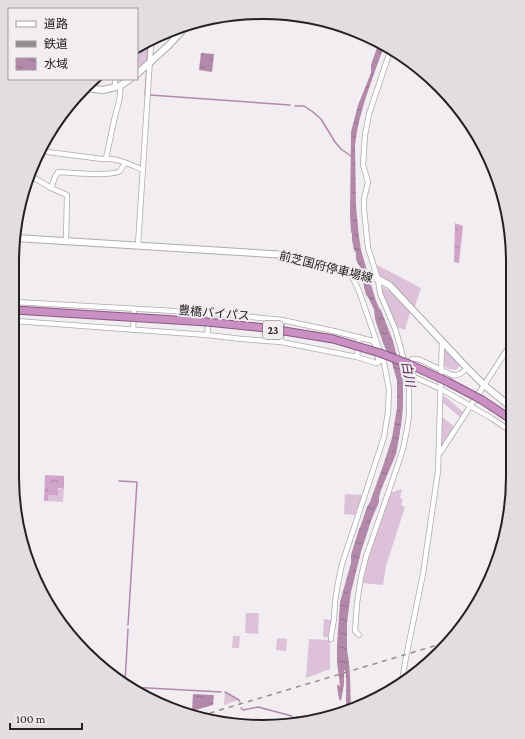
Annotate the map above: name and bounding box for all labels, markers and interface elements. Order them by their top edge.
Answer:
legend [8,8,138,80]
text: 道路 [44,17,68,31]
text: 鉄道 [44,37,68,51]
text: 水域 [44,57,68,71]
street label: 前芝国府停車場線 [278,249,374,285]
street label: 豊橋バイパス [178,303,250,323]
road number: 23 [263,321,283,339]
water label: 白川 [399,360,418,390]
scale bar [10,705,82,731]
text: 100 m [16,712,46,726]

